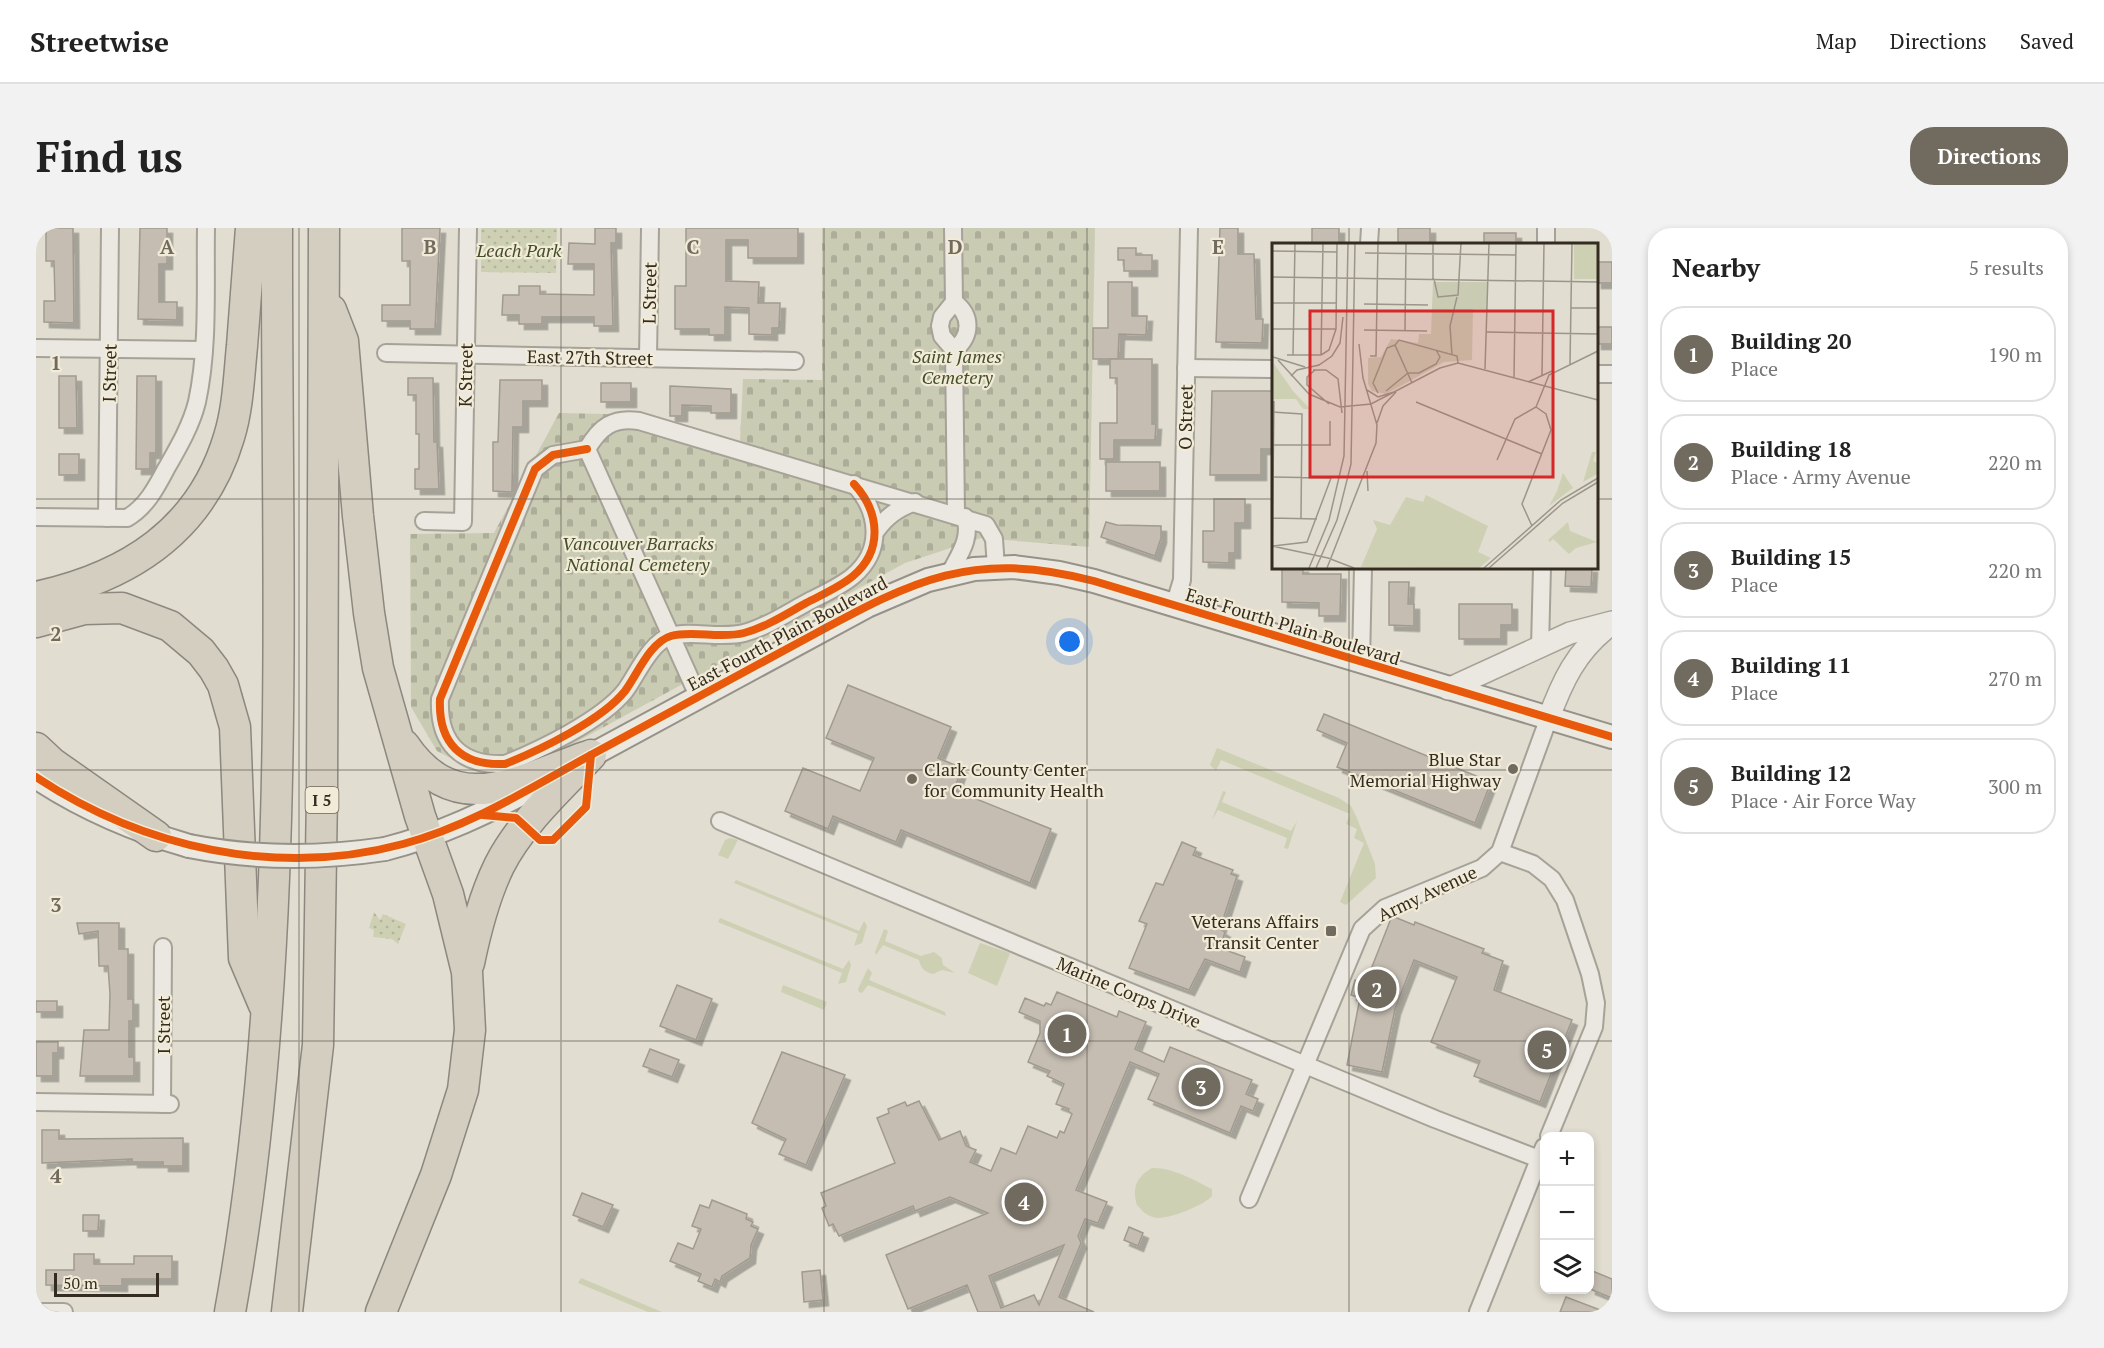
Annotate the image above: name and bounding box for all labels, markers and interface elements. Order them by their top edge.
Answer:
text: Streetwise [30,23,169,60]
text: Map [1816,27,1857,55]
text: Directions [1890,27,1987,55]
text: Saved [2020,27,2074,55]
button: Directions [1910,127,2068,185]
text: Find us [36,128,183,184]
text: A [160,233,175,260]
text: B [424,233,437,260]
text: C [686,233,700,260]
text: D [948,233,962,260]
text: E [1212,233,1224,260]
park label: Leach Park [476,238,562,262]
inset map [1272,243,1597,568]
text: Nearby [1672,250,1760,284]
text: 5 results [1969,254,2044,281]
street label: L Street [636,261,662,324]
text: Building 20 [1731,326,1851,355]
text: 1 [1688,341,1699,368]
text: 190 m [1988,341,2042,368]
street label: K Street [452,342,478,407]
street label: I Street [96,343,122,403]
street label: East 27th Street [527,344,654,370]
park label: Saint James Cemetery [912,344,1002,389]
text: 1 [50,349,62,376]
text: Place [1731,355,1778,382]
street label: O Street [1172,384,1198,450]
text: Building 18 [1731,434,1851,463]
text: 2 [1688,449,1699,476]
text: 220 m [1988,449,2042,476]
text: Place · Army Avenue [1731,463,1911,490]
park label: Vancouver Barracks National Cemetery [562,531,714,576]
text: Building 15 [1731,542,1851,571]
text: 3 [1688,557,1699,584]
text: 220 m [1988,557,2042,584]
street label: East Fourth Plain Boulevard [683,570,891,696]
text: Place [1731,571,1778,598]
street label: East Fourth Plain Boulevard [1183,582,1403,670]
text: 2 [50,620,62,647]
your location [1055,627,1084,656]
text: Building 11 [1731,650,1851,679]
text: 4 [1688,665,1699,692]
text: 270 m [1988,665,2042,692]
text: Place [1731,679,1778,706]
place label: Blue Star Memorial Highway [1350,747,1502,792]
place label: Clark County Center for Community Health [924,757,1104,802]
text: Building 12 [1731,758,1851,787]
marker: Blue Star Memorial Highway [1506,762,1520,776]
marker: Clark County Center for Community Health [905,772,919,786]
text: 5 [1688,773,1699,800]
text: 300 m [1988,773,2042,800]
road number: I 5 [306,787,338,813]
text: Place · Air Force Way [1731,787,1916,814]
street label: Army Avenue [1374,860,1480,926]
text: 3 [50,891,62,918]
place label: Veterans Affairs Transit Center [1191,909,1319,954]
marker: Veterans Affairs Transit Center [1324,924,1338,938]
street label: Marine Corps Drive [1053,951,1205,1033]
pin: 2 [1358,966,1396,1011]
street label: I Street [151,995,175,1054]
pin: 1 [1048,1012,1086,1056]
pin: 5 [1528,1028,1566,1072]
pin: 3 [1182,1064,1220,1110]
map controls [1540,1132,1594,1294]
button: + [1540,1132,1594,1186]
text: 4 [50,1162,62,1189]
pin: 4 [1004,1180,1044,1224]
button: − [1540,1186,1594,1240]
button: layers [1540,1240,1594,1294]
scale bar [54,1270,159,1298]
text: 50 m [63,1272,98,1294]

